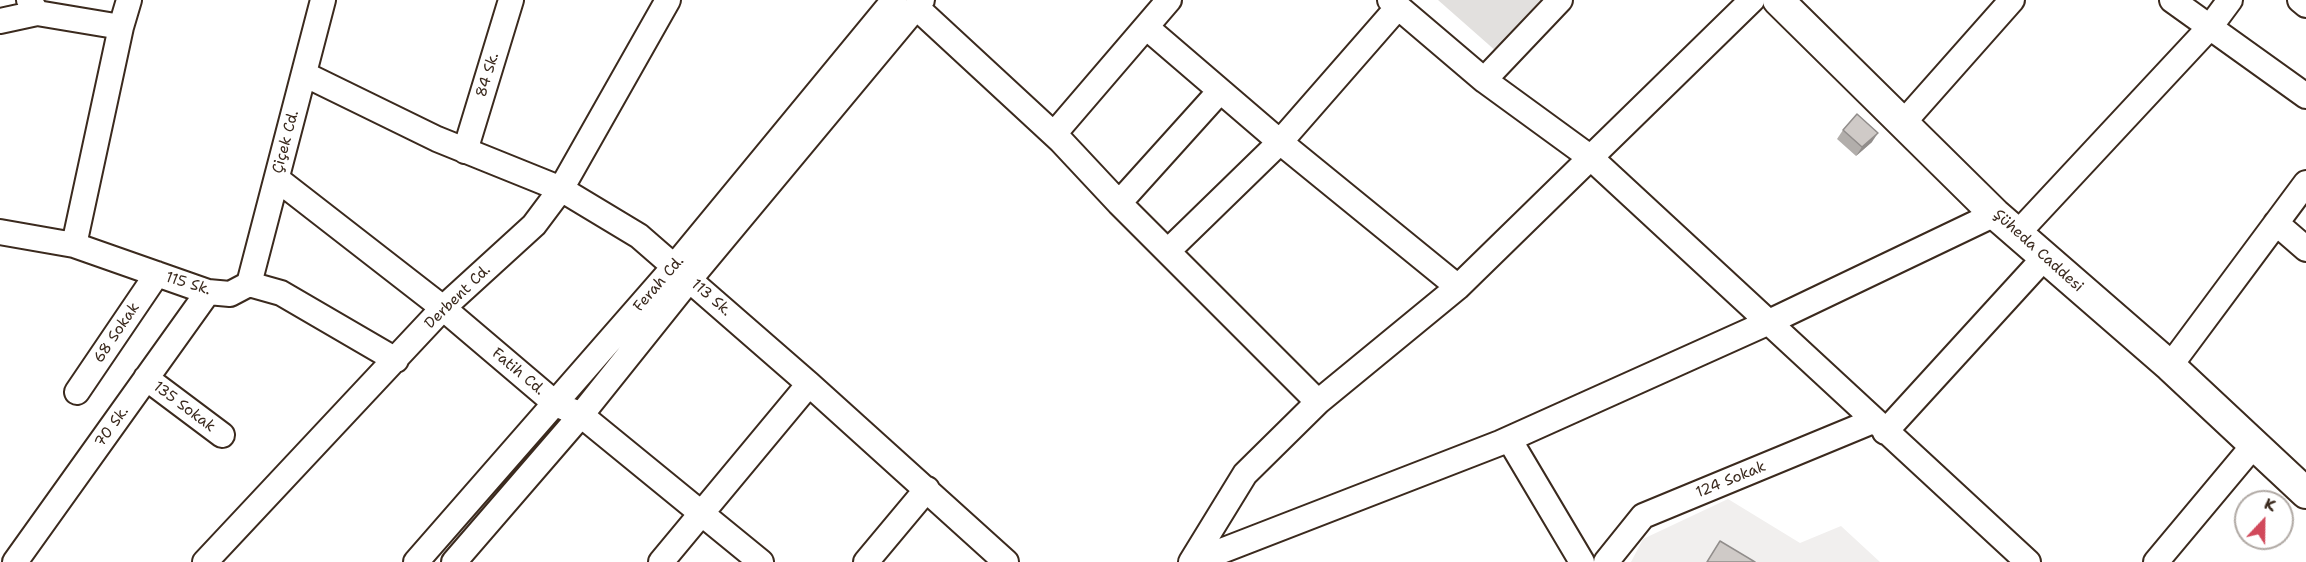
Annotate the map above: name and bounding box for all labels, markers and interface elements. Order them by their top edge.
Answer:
street label: 84 Sk. [473,50,503,100]
street label: Çiçek Cd. [269,109,303,175]
street label: Şüheda Caddesi [1989,206,2087,296]
street label: Ferah Cd. [630,253,688,315]
street label: Derbent Cd. [421,261,495,333]
street label: 115 Sk. [163,269,213,299]
street label: 113 Sk. [687,276,735,320]
street label: 68 Sokak [90,299,144,367]
street label: Fatih Cd. [488,345,548,399]
street label: 135 Sokak [149,378,219,436]
street label: 70 Sk. [91,403,133,451]
street label: 124 Sokak [1693,458,1769,502]
north arrow [2234,490,2294,550]
text: K [2261,493,2279,516]

